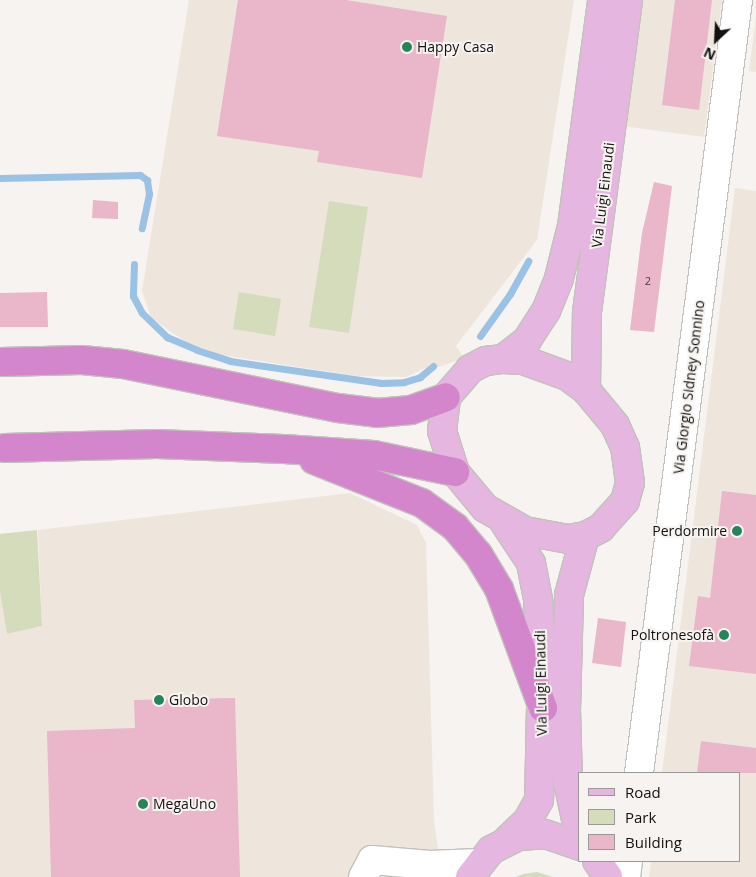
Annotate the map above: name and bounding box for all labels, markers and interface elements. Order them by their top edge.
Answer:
north arrow [691,15,741,65]
place label: Happy Casa [417,39,494,55]
marker: Happy Casa [401,41,413,53]
text: N [700,43,719,65]
street label: Via Luigi Einaudi [588,141,618,249]
house number: 2 [645,274,651,288]
street label: Via Giorgio Sidney Sonnino [670,299,708,475]
place label: Perdormire [652,523,727,539]
marker: Perdormire [731,525,743,537]
place label: Poltronesofà [630,627,714,643]
marker: Poltronesofà [718,629,730,641]
street label: Via Luigi Einaudi [532,630,550,736]
place label: Globo [169,692,208,708]
marker: Globo [153,694,165,706]
legend [578,772,741,862]
text: Road [625,782,661,802]
place label: MegaUno [153,796,216,812]
marker: MegaUno [137,798,149,810]
text: Park [625,807,656,827]
text: Building [625,832,682,852]

